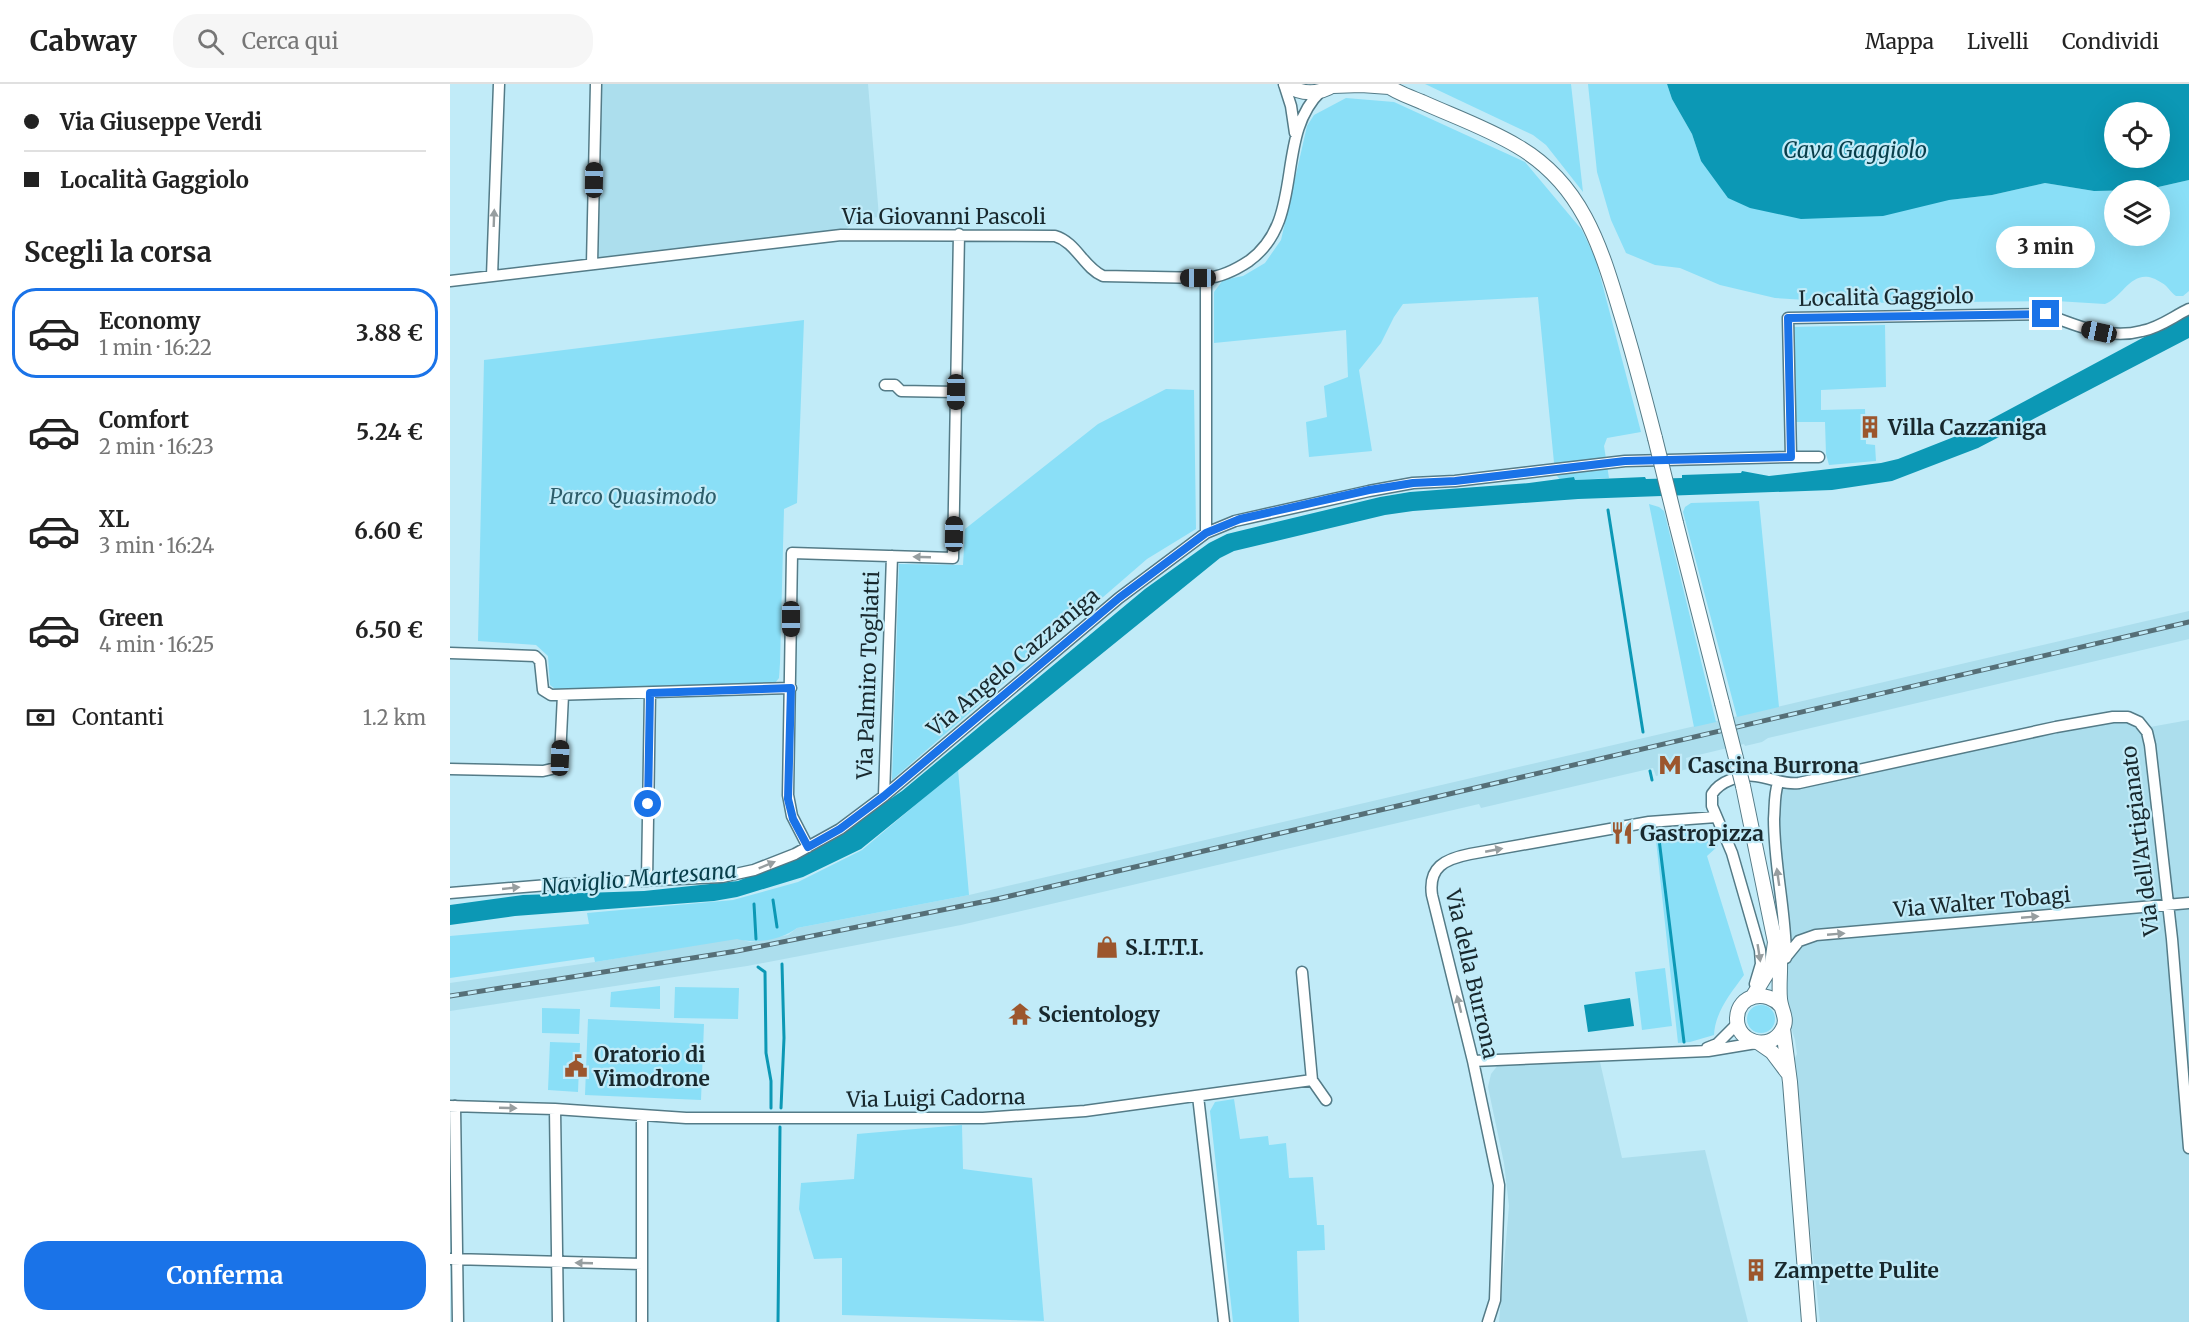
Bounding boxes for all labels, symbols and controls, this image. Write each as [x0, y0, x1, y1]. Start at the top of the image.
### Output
search box [173, 14, 593, 68]
text: Cabway [30, 23, 137, 59]
icon: search [194, 25, 227, 58]
text: Cerca qui [242, 27, 339, 55]
text: Mappa [1865, 28, 1934, 55]
text: Livelli [1967, 28, 2029, 55]
text: Condividi [2062, 28, 2159, 55]
map controls [2104, 102, 2170, 246]
button: locate [2104, 102, 2170, 168]
text: Via Giuseppe Verdi [60, 108, 262, 136]
water label: Cava Gaggiolo [1783, 136, 1927, 164]
car [585, 162, 603, 198]
text: Località Gaggiolo [60, 166, 249, 194]
button: layers [2104, 180, 2170, 246]
street label: Via Giovanni Pascoli [841, 203, 1046, 230]
one-way arrow [489, 208, 499, 227]
callout: 3 min [1996, 227, 2096, 269]
text: 3 min [2017, 234, 2074, 259]
text: Scegli la corsa [24, 235, 212, 269]
car [1180, 269, 1216, 287]
street label: Località Gaggiolo [1798, 282, 1974, 312]
route end [2032, 300, 2059, 327]
icon: car [27, 306, 81, 360]
text: Economy [99, 307, 200, 335]
text: 3.88 € [356, 319, 423, 347]
car [2080, 319, 2118, 345]
text: 1 min · 16:22 [99, 335, 212, 360]
car [947, 374, 965, 410]
icon: car [27, 405, 81, 459]
text: Comfort [99, 406, 189, 434]
building icon: Villa Cazzaniga [1857, 414, 1883, 440]
place label: Villa Cazzaniga [1887, 414, 2047, 441]
text: 5.24 € [356, 418, 423, 446]
text: 2 min · 16:23 [99, 434, 214, 459]
park label: Parco Quasimodo [549, 483, 717, 510]
icon: car [27, 504, 81, 558]
text: XL [99, 505, 129, 533]
car [945, 516, 963, 552]
text: 6.60 € [354, 517, 423, 545]
text: 3 min · 16:24 [99, 533, 214, 558]
one-way arrow [913, 552, 932, 561]
street label: Via Palmiro Togliatti [851, 570, 885, 781]
street label: Via Angelo Cazzaniga [921, 582, 1105, 743]
car [782, 601, 800, 637]
icon: car [27, 603, 81, 657]
text: Green [99, 604, 163, 632]
text: 6.50 € [355, 616, 423, 644]
text: 4 min · 16:25 [99, 632, 215, 657]
icon: cash [24, 701, 57, 734]
text: Contanti [72, 703, 164, 731]
text: 1.2 km [363, 705, 426, 730]
car [550, 740, 570, 776]
street label: Via dell'Artigianato [2115, 744, 2165, 939]
metro station icon: Cascina Burrona [1657, 752, 1683, 778]
place label: Cascina Burrona [1688, 752, 1859, 779]
route start [634, 790, 661, 817]
restaurant icon: Gastropizza [1609, 820, 1635, 846]
place label: Gastropizza [1640, 820, 1764, 847]
one-way arrow [1485, 845, 1504, 854]
water label: Naviglio Martesana [540, 856, 738, 900]
one-way arrow [758, 860, 776, 870]
one-way arrow [1773, 868, 1782, 887]
street label: Via Walter Tobagi [1891, 881, 2072, 923]
one-way arrow [502, 883, 521, 893]
street label: Via della Burrona [1439, 886, 1505, 1061]
one-way arrow [2020, 912, 2039, 922]
one-way arrow [1826, 929, 1845, 938]
shop icon: S.I.T.T.I. [1094, 934, 1120, 960]
place label: S.I.T.T.I. [1125, 934, 1204, 961]
one-way arrow [1755, 943, 1764, 962]
one-way arrow [1453, 995, 1463, 1014]
temple icon: Scientology [1007, 1001, 1033, 1027]
place label: Scientology [1038, 1001, 1160, 1028]
place label: Oratorio di Vimodrone [593, 1041, 710, 1092]
public building icon: Oratorio di Vimodrone [563, 1053, 589, 1079]
street label: Via Luigi Cadorna [845, 1083, 1026, 1113]
one-way arrow [499, 1103, 518, 1112]
button: Conferma [24, 1241, 426, 1310]
building icon: Zampette Pulite [1743, 1257, 1769, 1283]
place label: Zampette Pulite [1774, 1257, 1939, 1284]
one-way arrow [574, 1258, 593, 1267]

